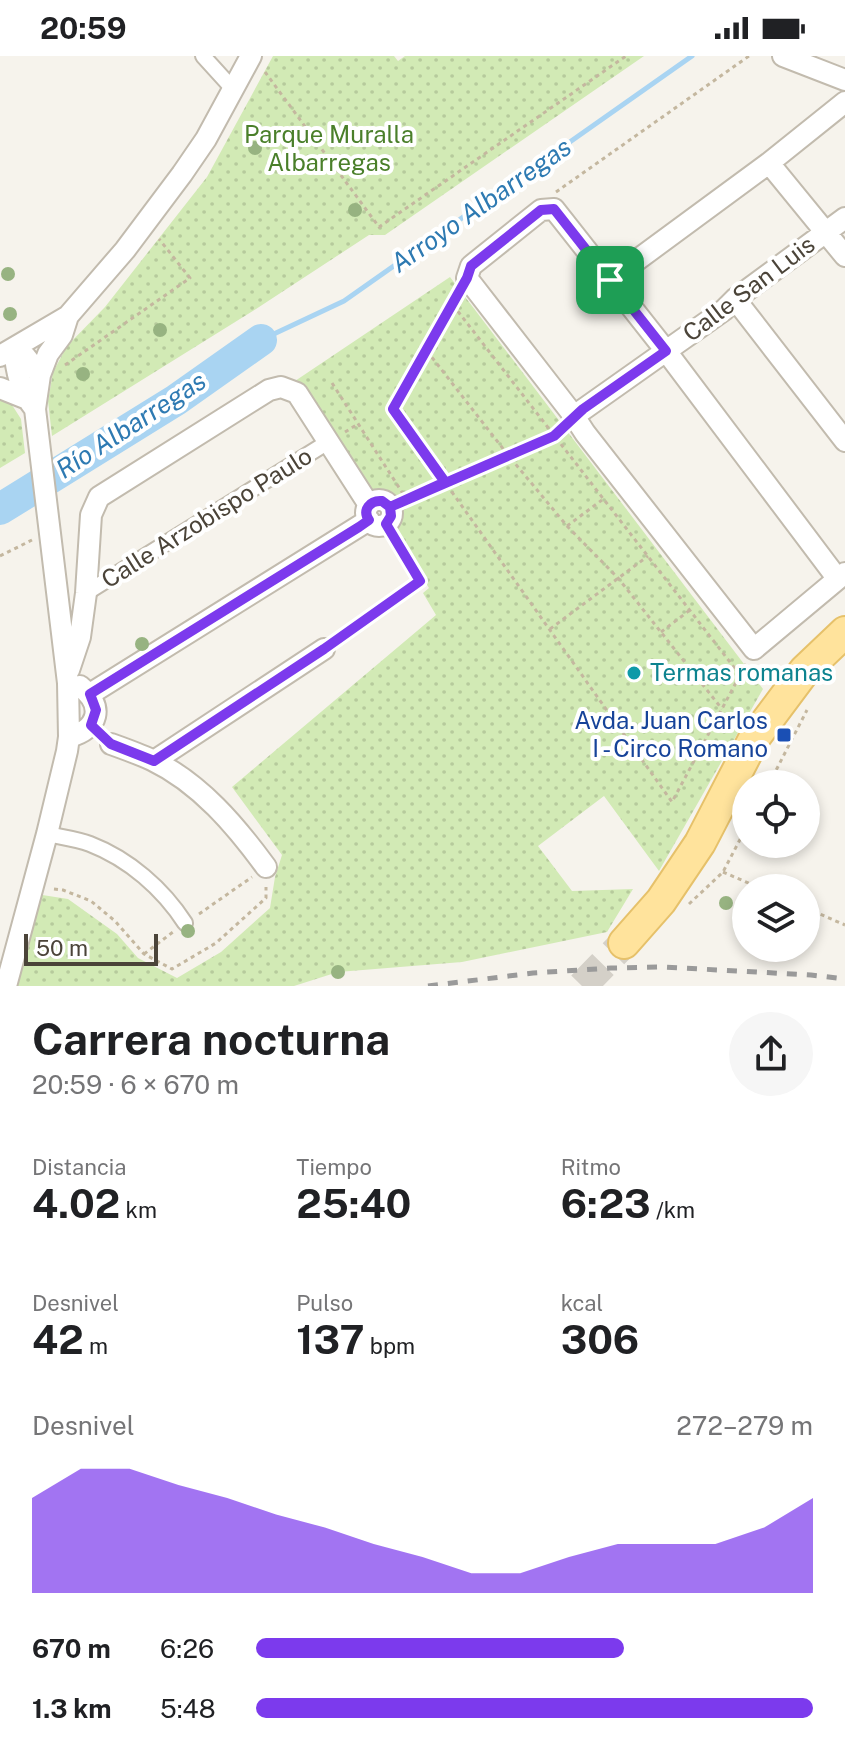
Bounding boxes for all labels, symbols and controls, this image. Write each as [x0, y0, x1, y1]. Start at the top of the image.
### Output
text: 20:59 [40, 10, 127, 46]
park label: Parque Muralla Albarregas [244, 120, 414, 176]
water label: Arroyo Albarregas [385, 131, 577, 278]
street label: Calle San Luis [677, 230, 820, 347]
pin [576, 246, 644, 314]
icon: arrive [588, 258, 632, 302]
water label: Río Albarregas [50, 365, 211, 484]
street label: Calle Arzobispo Paulo [96, 441, 317, 593]
place label: Termas romanas [650, 658, 833, 686]
marker: Termas romanas [625, 664, 643, 682]
place label: Avda. Juan Carlos I - Circo Romano [574, 706, 768, 762]
marker: Avda. Juan Carlos I - Circo Romano [775, 726, 793, 744]
map controls [732, 770, 820, 962]
button: locate [732, 770, 820, 858]
button: layers [732, 874, 820, 962]
scale bar [24, 930, 158, 966]
text: 50 m [36, 935, 88, 961]
button: share [729, 1012, 813, 1096]
text: Carrera nocturna [32, 1013, 390, 1065]
text: 20:59 · 6 × 670 m [32, 1069, 239, 1100]
text: Distancia [32, 1154, 126, 1180]
text: Tiempo [296, 1154, 372, 1180]
text: Ritmo [561, 1154, 621, 1180]
text: 4.02 [32, 1180, 120, 1227]
text: 25:40 [296, 1180, 411, 1227]
text: 6:23 [561, 1180, 651, 1227]
text: km [120, 1197, 157, 1223]
text: /km [651, 1197, 695, 1223]
text: Desnivel [32, 1290, 119, 1316]
text: Pulso [296, 1290, 353, 1316]
text: kcal [561, 1290, 603, 1316]
text: 42 [32, 1316, 84, 1363]
text: 137 [296, 1316, 364, 1363]
text: 306 [561, 1316, 639, 1363]
text: m [84, 1333, 108, 1359]
text: bpm [364, 1333, 415, 1359]
text: Desnivel [32, 1410, 135, 1441]
text: 272–279 m [676, 1410, 813, 1441]
text: 670 m [32, 1633, 111, 1664]
text: 6:26 [160, 1633, 214, 1664]
text: 1.3 km [32, 1693, 112, 1724]
text: 5:48 [160, 1693, 216, 1724]

